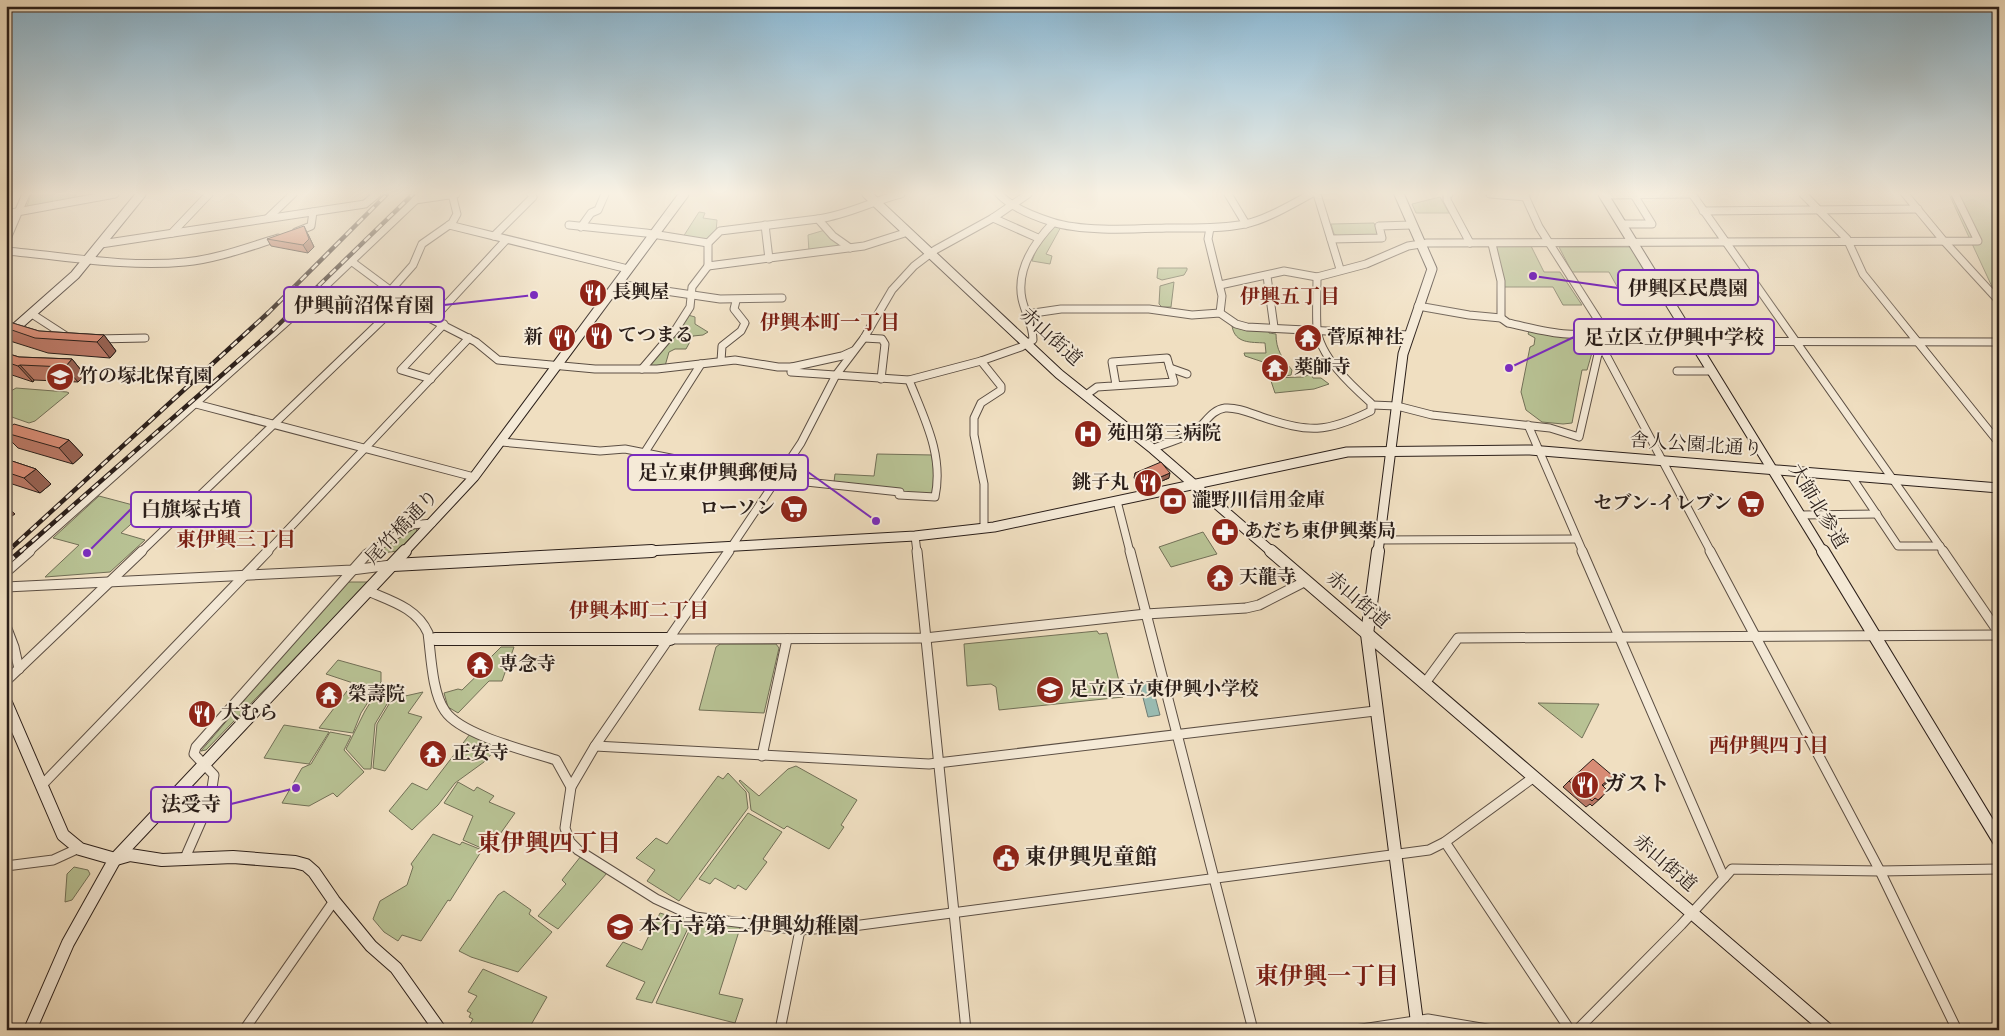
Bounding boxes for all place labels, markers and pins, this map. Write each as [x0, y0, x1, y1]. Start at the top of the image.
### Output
callout: 伊興区民農園 [1618, 270, 1758, 305]
restaurant icon: 長興屋 [578, 278, 608, 308]
place label: 長興屋 [612, 281, 669, 303]
callout: 伊興前沼保育園 [284, 287, 444, 322]
callout: 足立区立伊興中学校 [1574, 319, 1774, 354]
restaurant icon: てつまる [584, 321, 614, 351]
restaurant icon: 新 [547, 323, 577, 353]
temple icon: 菅原神社 [1293, 323, 1323, 353]
place label: てつまる [618, 325, 694, 346]
place label: 新 [524, 326, 543, 348]
place label: 菅原神社 [1327, 326, 1403, 348]
temple icon: 薬師寺 [1260, 353, 1290, 383]
place label: 薬師寺 [1294, 356, 1351, 378]
school or university icon: 竹の塚北保育園 [45, 362, 75, 392]
place label: 竹の塚北保育園 [79, 365, 212, 387]
hospital icon: 苑田第三病院 [1073, 419, 1103, 449]
place label: 苑田第三病院 [1107, 422, 1221, 444]
callout: 足立東伊興郵便局 [628, 455, 808, 490]
restaurant icon: 銚子丸 [1133, 468, 1163, 498]
place label: 銚子丸 [1072, 471, 1129, 493]
bank icon: 瀧野川信用金庫 [1158, 486, 1188, 516]
place label: 瀧野川信用金庫 [1192, 489, 1325, 511]
supermarket icon: セブン-イレブン [1736, 489, 1766, 519]
callout: 白旗塚古墳 [131, 492, 251, 527]
place label: セブン-イレブン [1593, 493, 1732, 514]
supermarket icon: ローソン [779, 494, 809, 524]
place label: ローソン [700, 499, 775, 519]
pharmacy icon: あだち東伊興薬局 [1210, 517, 1240, 547]
place label: あだち東伊興薬局 [1244, 520, 1396, 542]
temple icon: 天龍寺 [1205, 563, 1235, 593]
place label: 天龍寺 [1239, 566, 1296, 588]
temple icon: 専念寺 [465, 650, 495, 680]
place label: 専念寺 [499, 653, 556, 675]
school or university icon: 足立区立東伊興小学校 [1035, 675, 1065, 705]
place label: 足立区立東伊興小学校 [1069, 678, 1259, 700]
temple icon: 榮壽院 [314, 680, 344, 710]
place label: 榮壽院 [348, 683, 405, 705]
restaurant icon: 大むら [187, 699, 217, 729]
place label: 大むら [221, 702, 278, 724]
temple icon: 正安寺 [418, 739, 448, 769]
place label: 正安寺 [452, 742, 509, 764]
restaurant icon: ガスト [1570, 770, 1600, 800]
place label: ガスト [1604, 773, 1670, 796]
callout: 法受寺 [151, 787, 231, 822]
public building icon: 東伊興児童館 [991, 843, 1021, 873]
place label: 東伊興児童館 [1025, 845, 1157, 869]
school or university icon: 本行寺第二伊興幼稚園 [605, 912, 635, 942]
place label: 本行寺第二伊興幼稚園 [639, 914, 859, 938]

